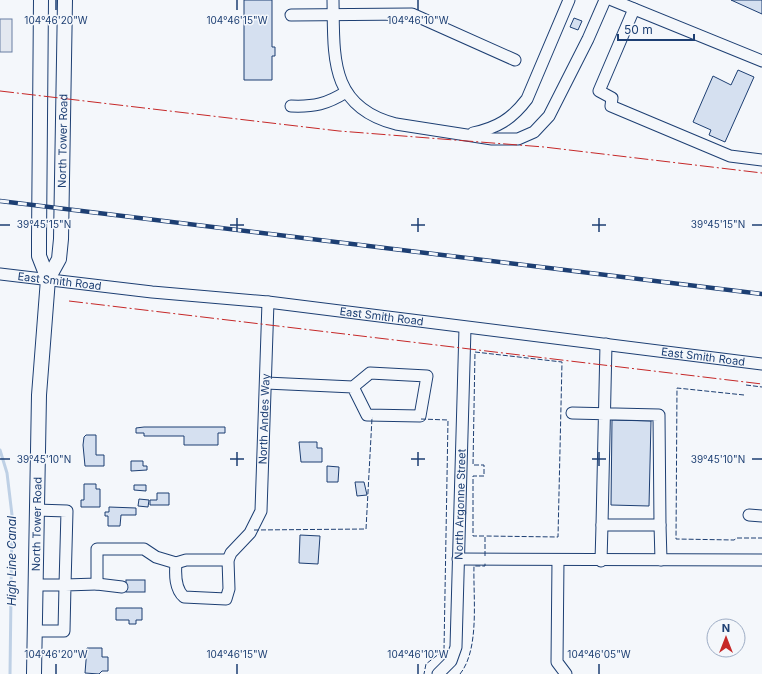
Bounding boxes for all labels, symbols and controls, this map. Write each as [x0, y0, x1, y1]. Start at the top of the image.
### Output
text: 104°46'20"W [24, 14, 88, 26]
text: 104°46'15"W [206, 14, 268, 26]
text: 104°46'10"W [387, 14, 449, 26]
scale bar [618, 16, 694, 42]
text: 50 m [624, 22, 653, 37]
street label: North Tower Road [55, 94, 70, 188]
text: 39°45'15"N [17, 218, 71, 230]
text: 39°45'15"N [691, 218, 745, 230]
street label: East Smith Road [17, 269, 102, 293]
street label: East Smith Road [339, 304, 424, 328]
street label: East Smith Road [660, 344, 746, 369]
street label: North Andes Way [256, 373, 273, 465]
street label: North Argonne Street [451, 448, 469, 560]
text: 39°45'10"N [17, 453, 71, 465]
text: 39°45'10"N [691, 453, 745, 465]
street label: North Tower Road [29, 477, 45, 571]
water label: High Line Canal [4, 516, 19, 606]
north arrow [706, 618, 746, 658]
text: N [722, 621, 730, 635]
text: 104°46'20"W [24, 648, 88, 660]
text: 104°46'15"W [206, 648, 268, 660]
text: 104°46'10"W [387, 648, 449, 660]
text: 104°46'05"W [567, 648, 631, 660]

